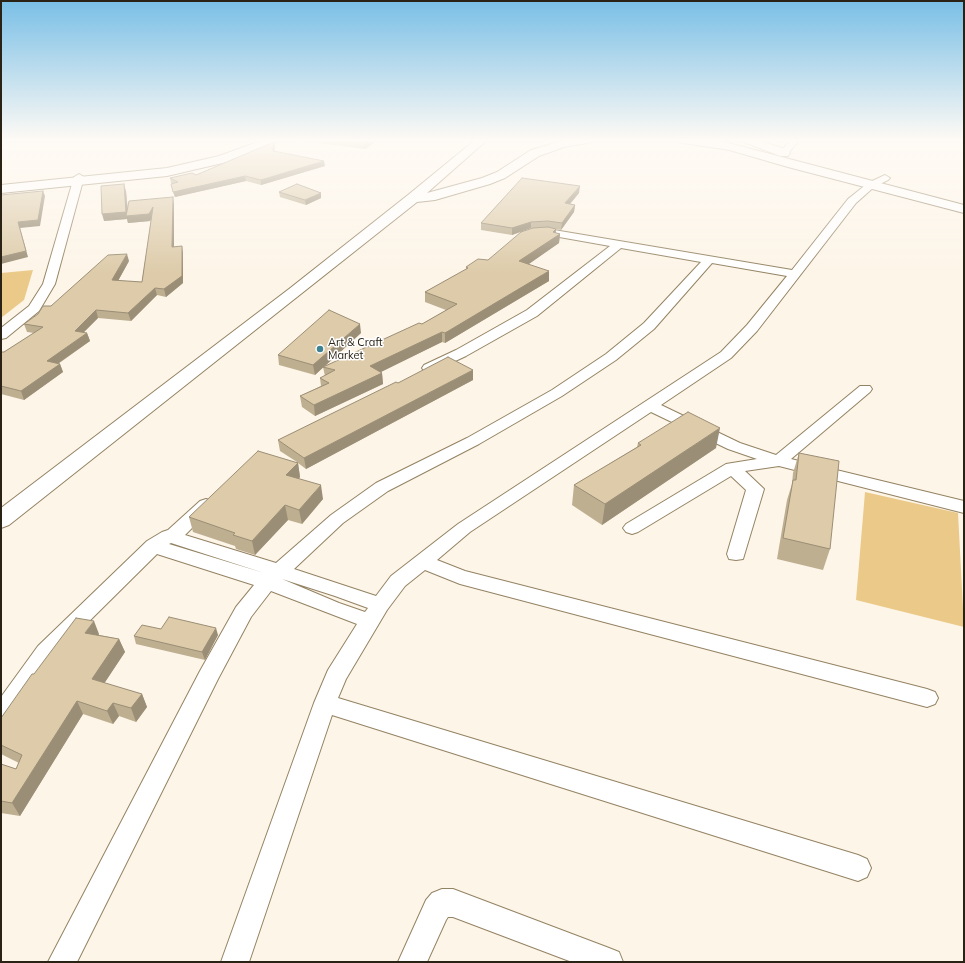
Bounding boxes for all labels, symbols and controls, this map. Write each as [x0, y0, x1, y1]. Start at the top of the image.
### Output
place label: Art & Craft Market [328, 336, 383, 362]
marker: Art & Craft Market [315, 344, 325, 354]

